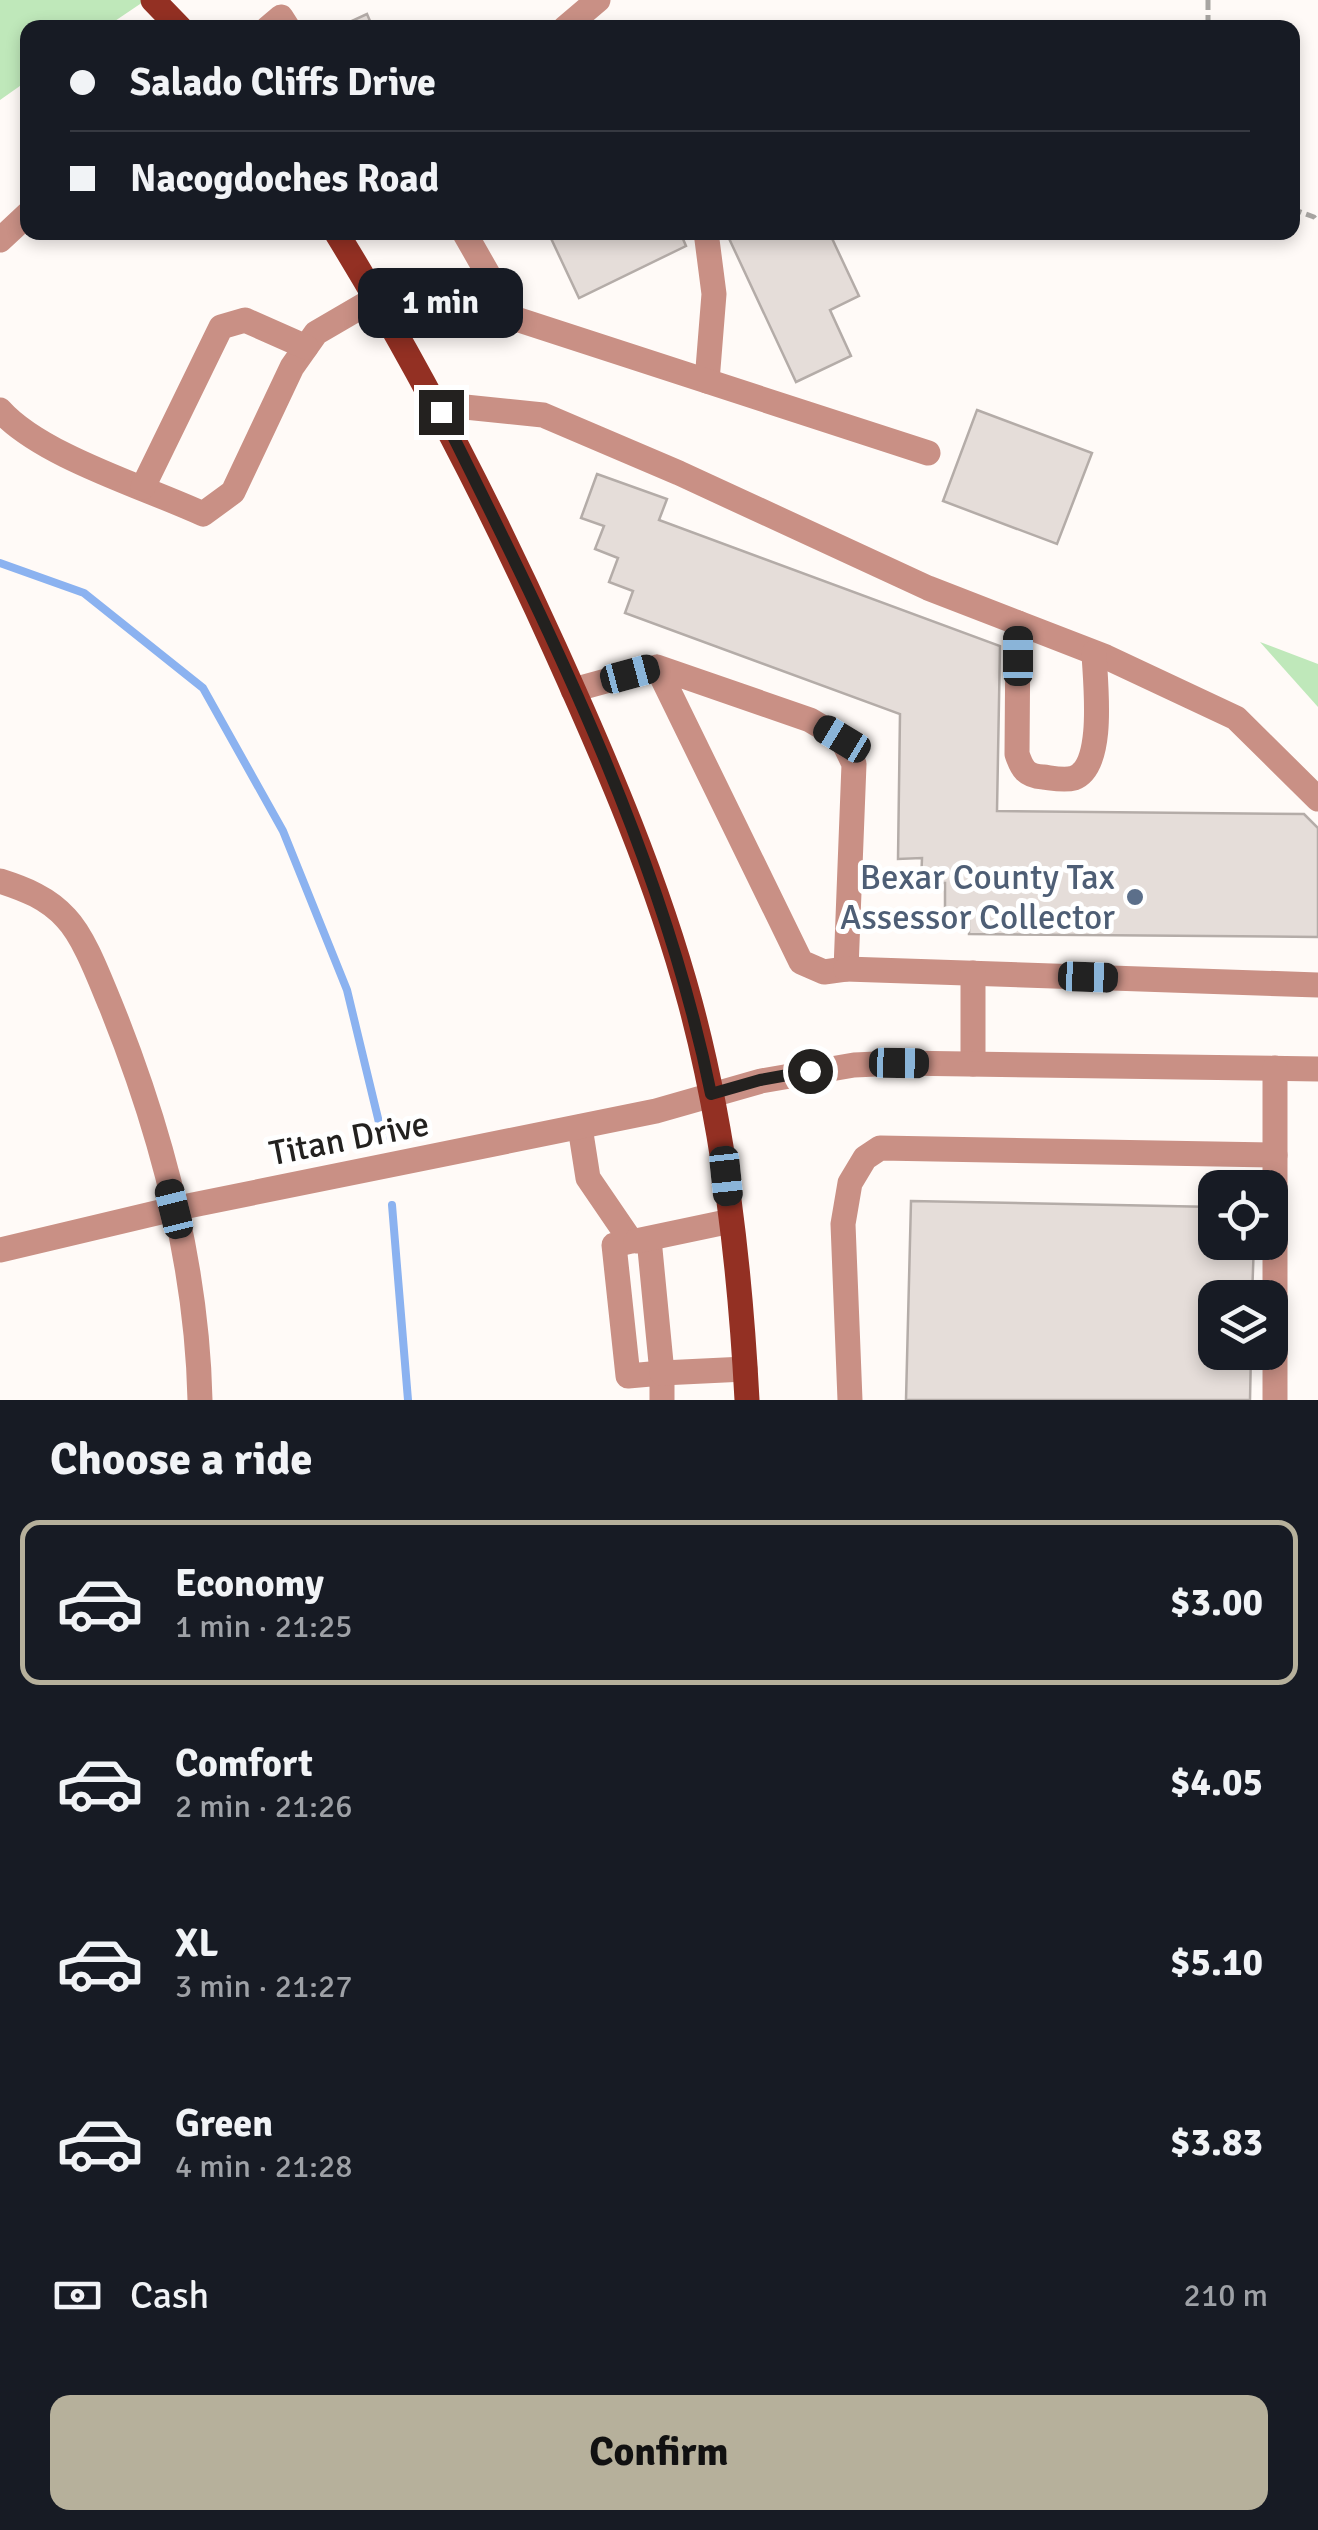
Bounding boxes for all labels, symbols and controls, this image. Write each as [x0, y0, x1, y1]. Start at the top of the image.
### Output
text: Salado Cliffs Drive [130, 59, 436, 106]
text: Nacogdoches Road [130, 155, 439, 202]
callout: 1 min [358, 267, 524, 337]
text: 1 min [402, 283, 479, 322]
route end [419, 390, 464, 435]
car [1003, 626, 1033, 686]
car [597, 652, 663, 696]
car [809, 711, 875, 767]
place label: Bexar County Tax Assessor Collector [840, 856, 1115, 939]
marker: Bexar County Tax Assessor Collector [1124, 886, 1146, 908]
car [1057, 961, 1119, 993]
car [869, 1047, 929, 1079]
route start [788, 1049, 833, 1094]
street label: Titan Drive [266, 1102, 433, 1175]
car [708, 1145, 744, 1207]
map controls [1198, 1170, 1288, 1370]
button: locate [1198, 1170, 1288, 1260]
car [152, 1176, 196, 1242]
button: layers [1198, 1280, 1288, 1370]
text: Choose a ride [50, 1432, 313, 1487]
icon: car [55, 1558, 145, 1648]
text: Economy [175, 1560, 324, 1607]
text: $3.00 [1170, 1579, 1263, 1626]
text: 1 min · 21:25 [175, 1607, 353, 1646]
icon: car [55, 1738, 145, 1828]
text: Comfort [175, 1740, 313, 1787]
text: $4.05 [1170, 1759, 1263, 1806]
text: 2 min · 21:26 [175, 1787, 353, 1826]
icon: car [55, 1918, 145, 2008]
text: XL [175, 1920, 218, 1967]
text: $5.10 [1170, 1939, 1263, 1986]
text: 3 min · 21:27 [175, 1967, 353, 2006]
icon: car [55, 2098, 145, 2188]
text: Green [175, 2100, 273, 2147]
text: $3.83 [1170, 2119, 1263, 2166]
text: 4 min · 21:28 [175, 2147, 353, 2186]
icon: cash [50, 2268, 105, 2323]
text: Cash [130, 2272, 209, 2319]
text: 210 m [1184, 2276, 1268, 2315]
button: Confirm [50, 2395, 1268, 2510]

